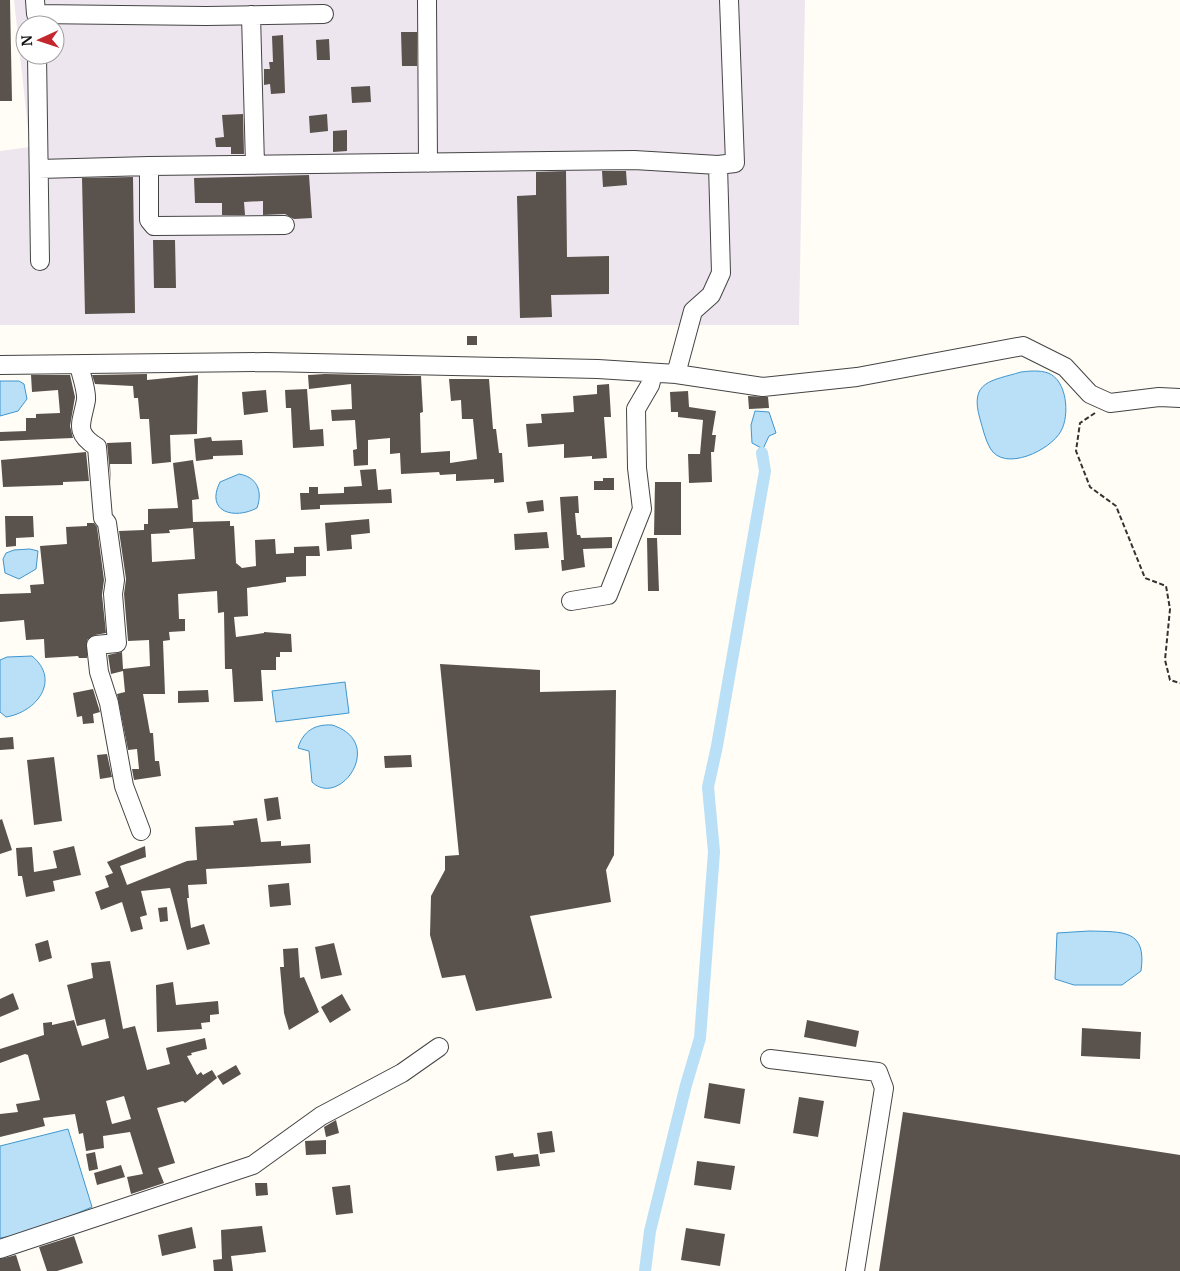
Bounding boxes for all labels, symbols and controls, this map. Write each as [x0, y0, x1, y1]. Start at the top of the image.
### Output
north arrow [15, 15, 65, 65]
text: N [18, 35, 36, 47]

